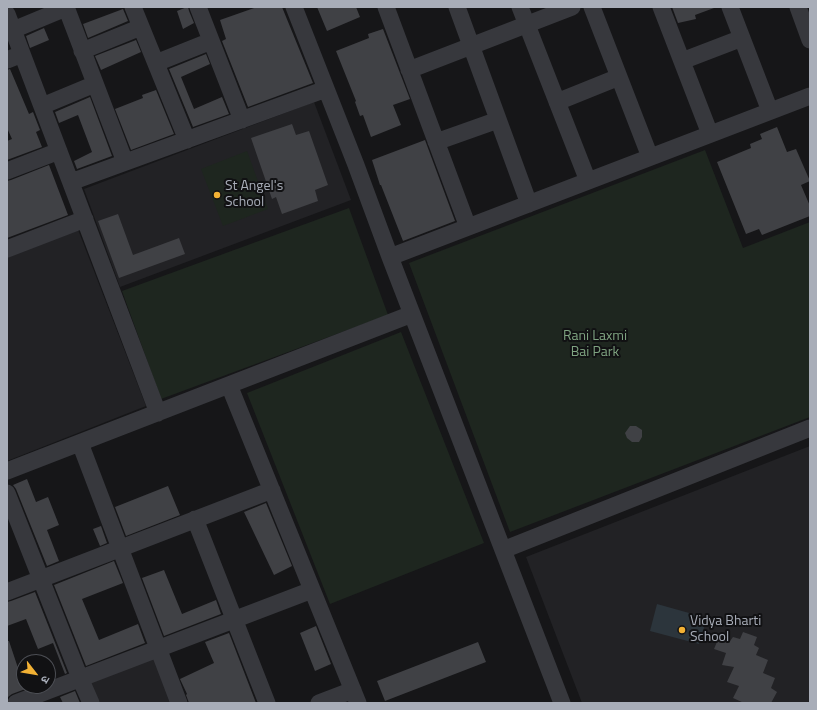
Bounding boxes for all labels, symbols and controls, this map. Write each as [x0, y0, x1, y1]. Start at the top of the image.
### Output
place label: St Angel's School [225, 179, 283, 212]
marker: St Angel's School [212, 190, 222, 200]
park label: Rani Laxmi Bai Park [563, 329, 627, 362]
place label: Vidya Bharti School [690, 614, 761, 646]
marker: Vidya Bharti School [677, 625, 687, 635]
north arrow [16, 654, 56, 694]
text: उ [37, 673, 54, 687]

